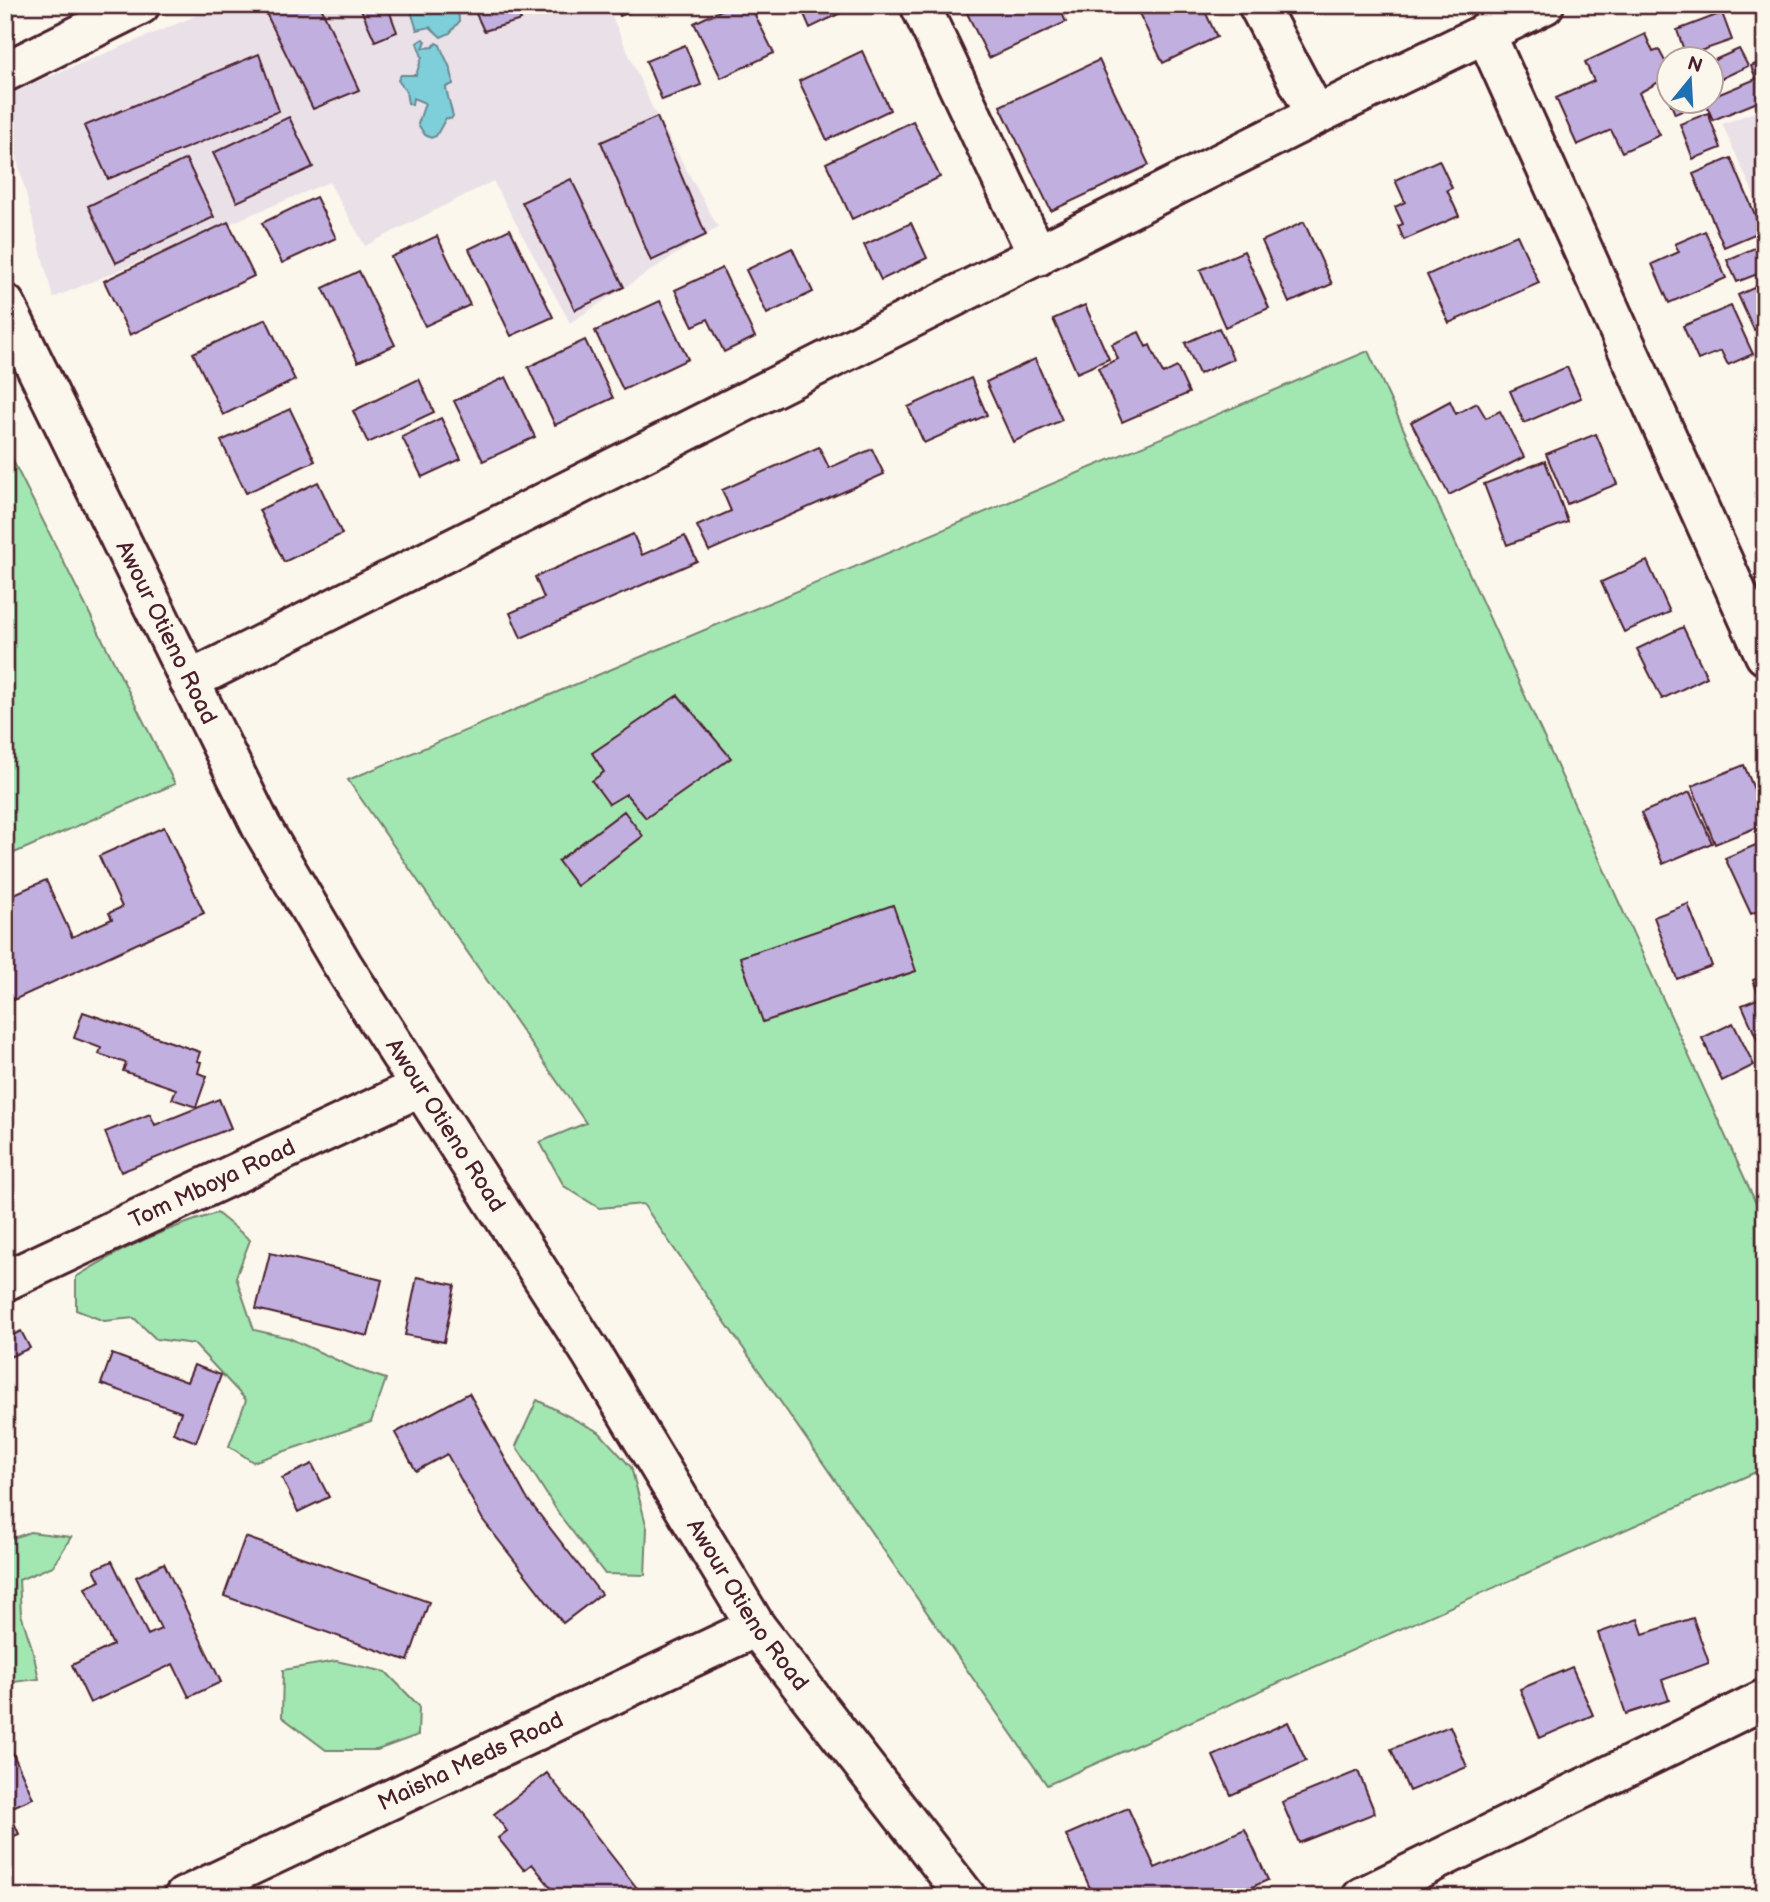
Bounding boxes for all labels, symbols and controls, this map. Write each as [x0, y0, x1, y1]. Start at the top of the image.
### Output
north arrow [1654, 46, 1724, 116]
text: N [1684, 52, 1705, 78]
street label: Awour Otieno Road [109, 536, 223, 729]
street label: Awour Otieno Road [379, 1033, 511, 1217]
street label: Tom Mboya Road [125, 1133, 300, 1235]
street label: Awour Otieno Road [680, 1514, 814, 1697]
street label: Maisha Meds Road [374, 1706, 568, 1817]

